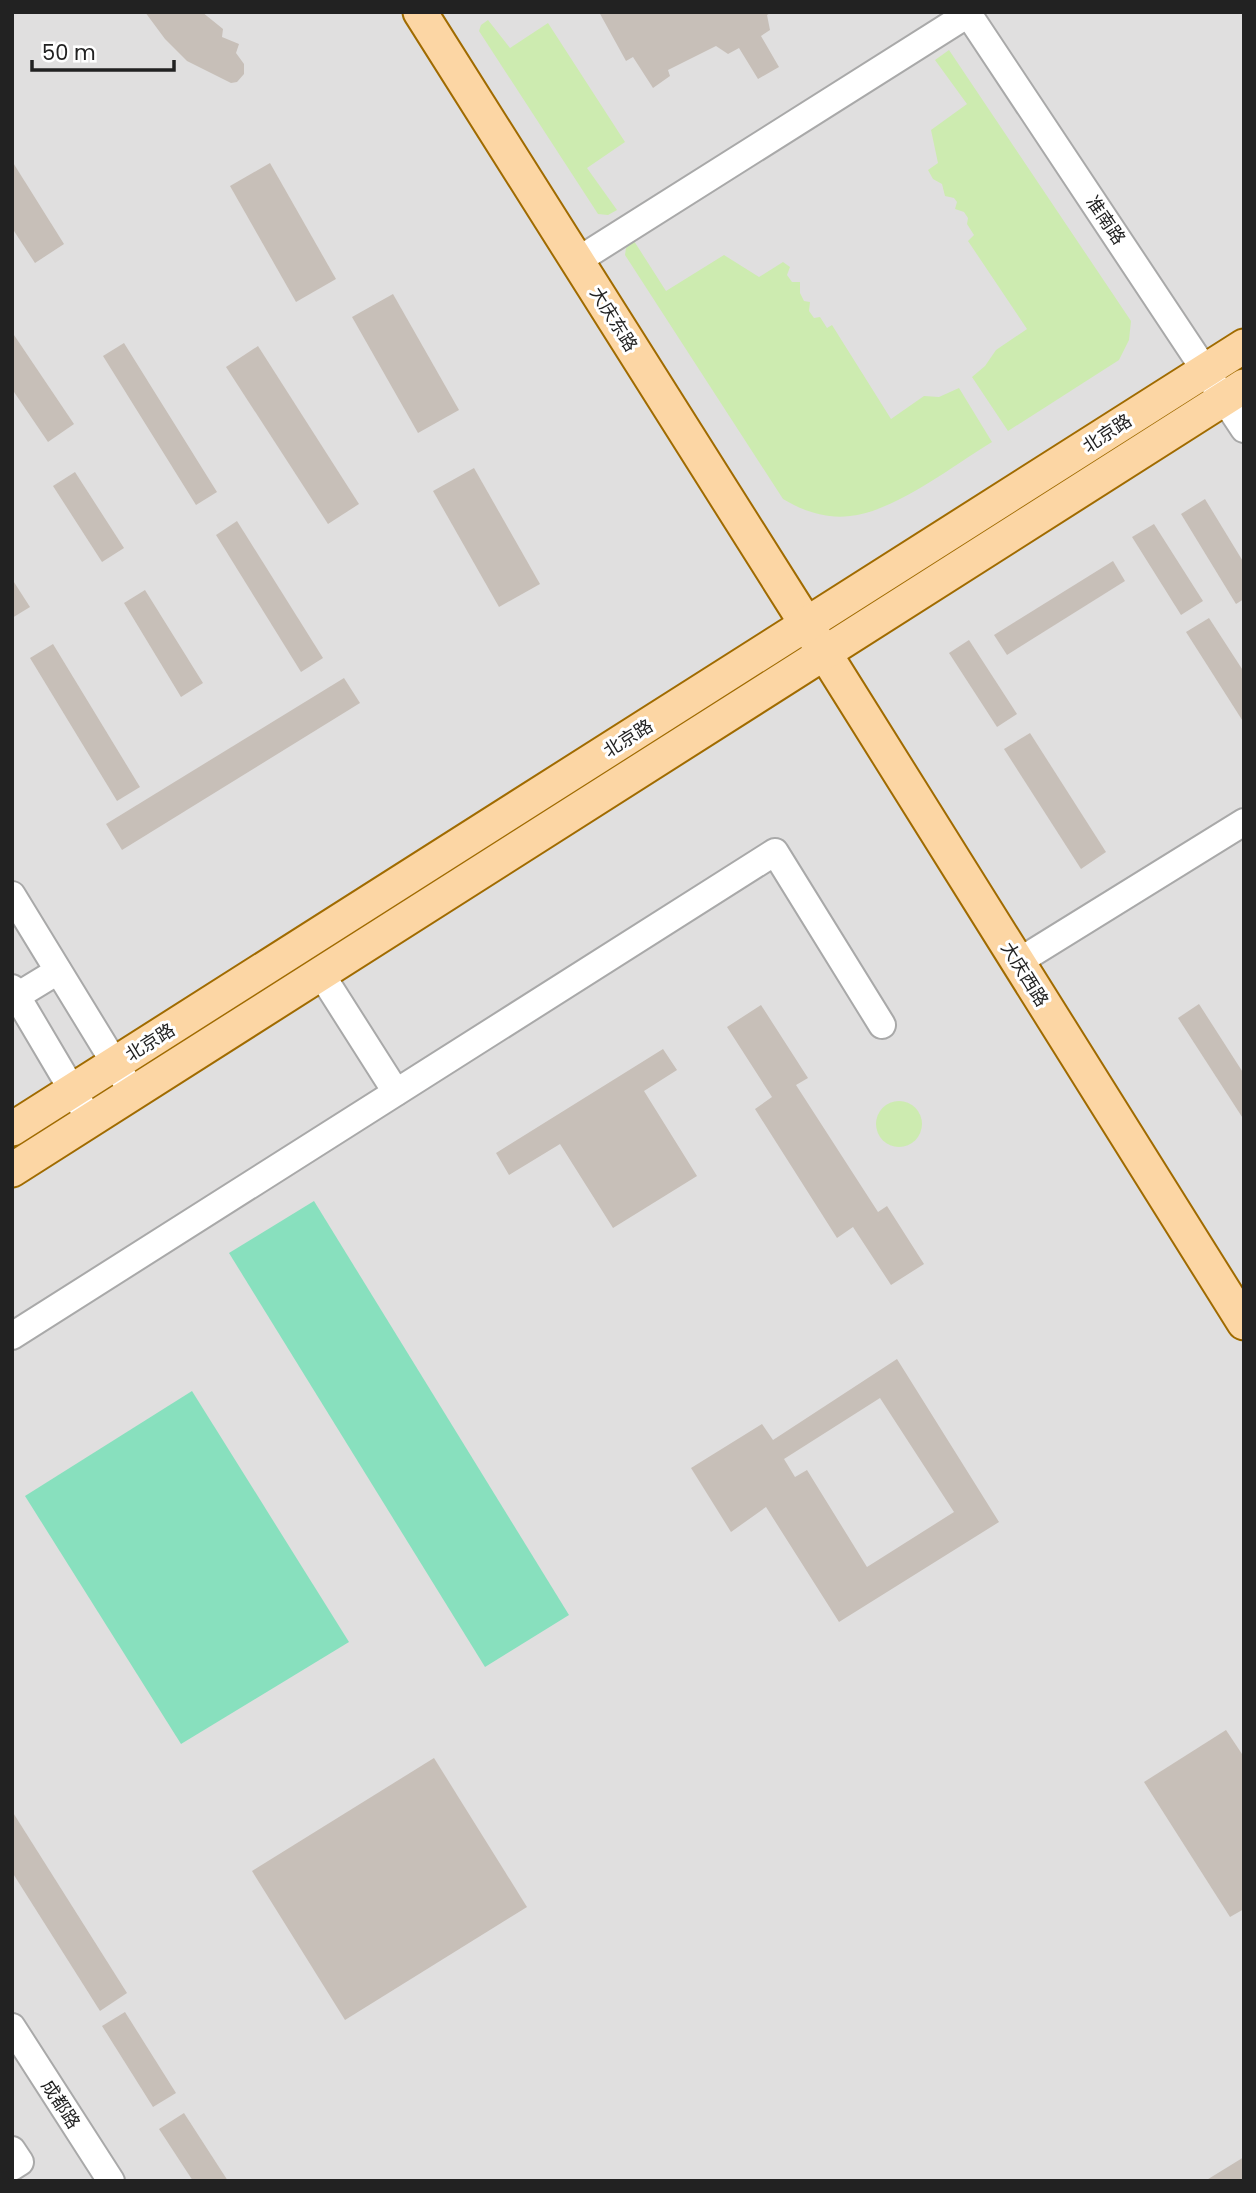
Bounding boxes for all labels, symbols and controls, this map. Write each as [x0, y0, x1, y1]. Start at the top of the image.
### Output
scale bar [32, 28, 173, 72]
text: 50 m [42, 38, 96, 67]
street label: 准南路 [1081, 191, 1131, 249]
street label: 大庆东路 [584, 282, 644, 356]
street label: 北京路 [1078, 408, 1136, 458]
street label: 北京路 [598, 713, 658, 763]
street label: 大庆西路 [995, 937, 1055, 1011]
street label: 北京路 [120, 1017, 180, 1067]
street label: 成都路 [36, 2075, 86, 2133]

